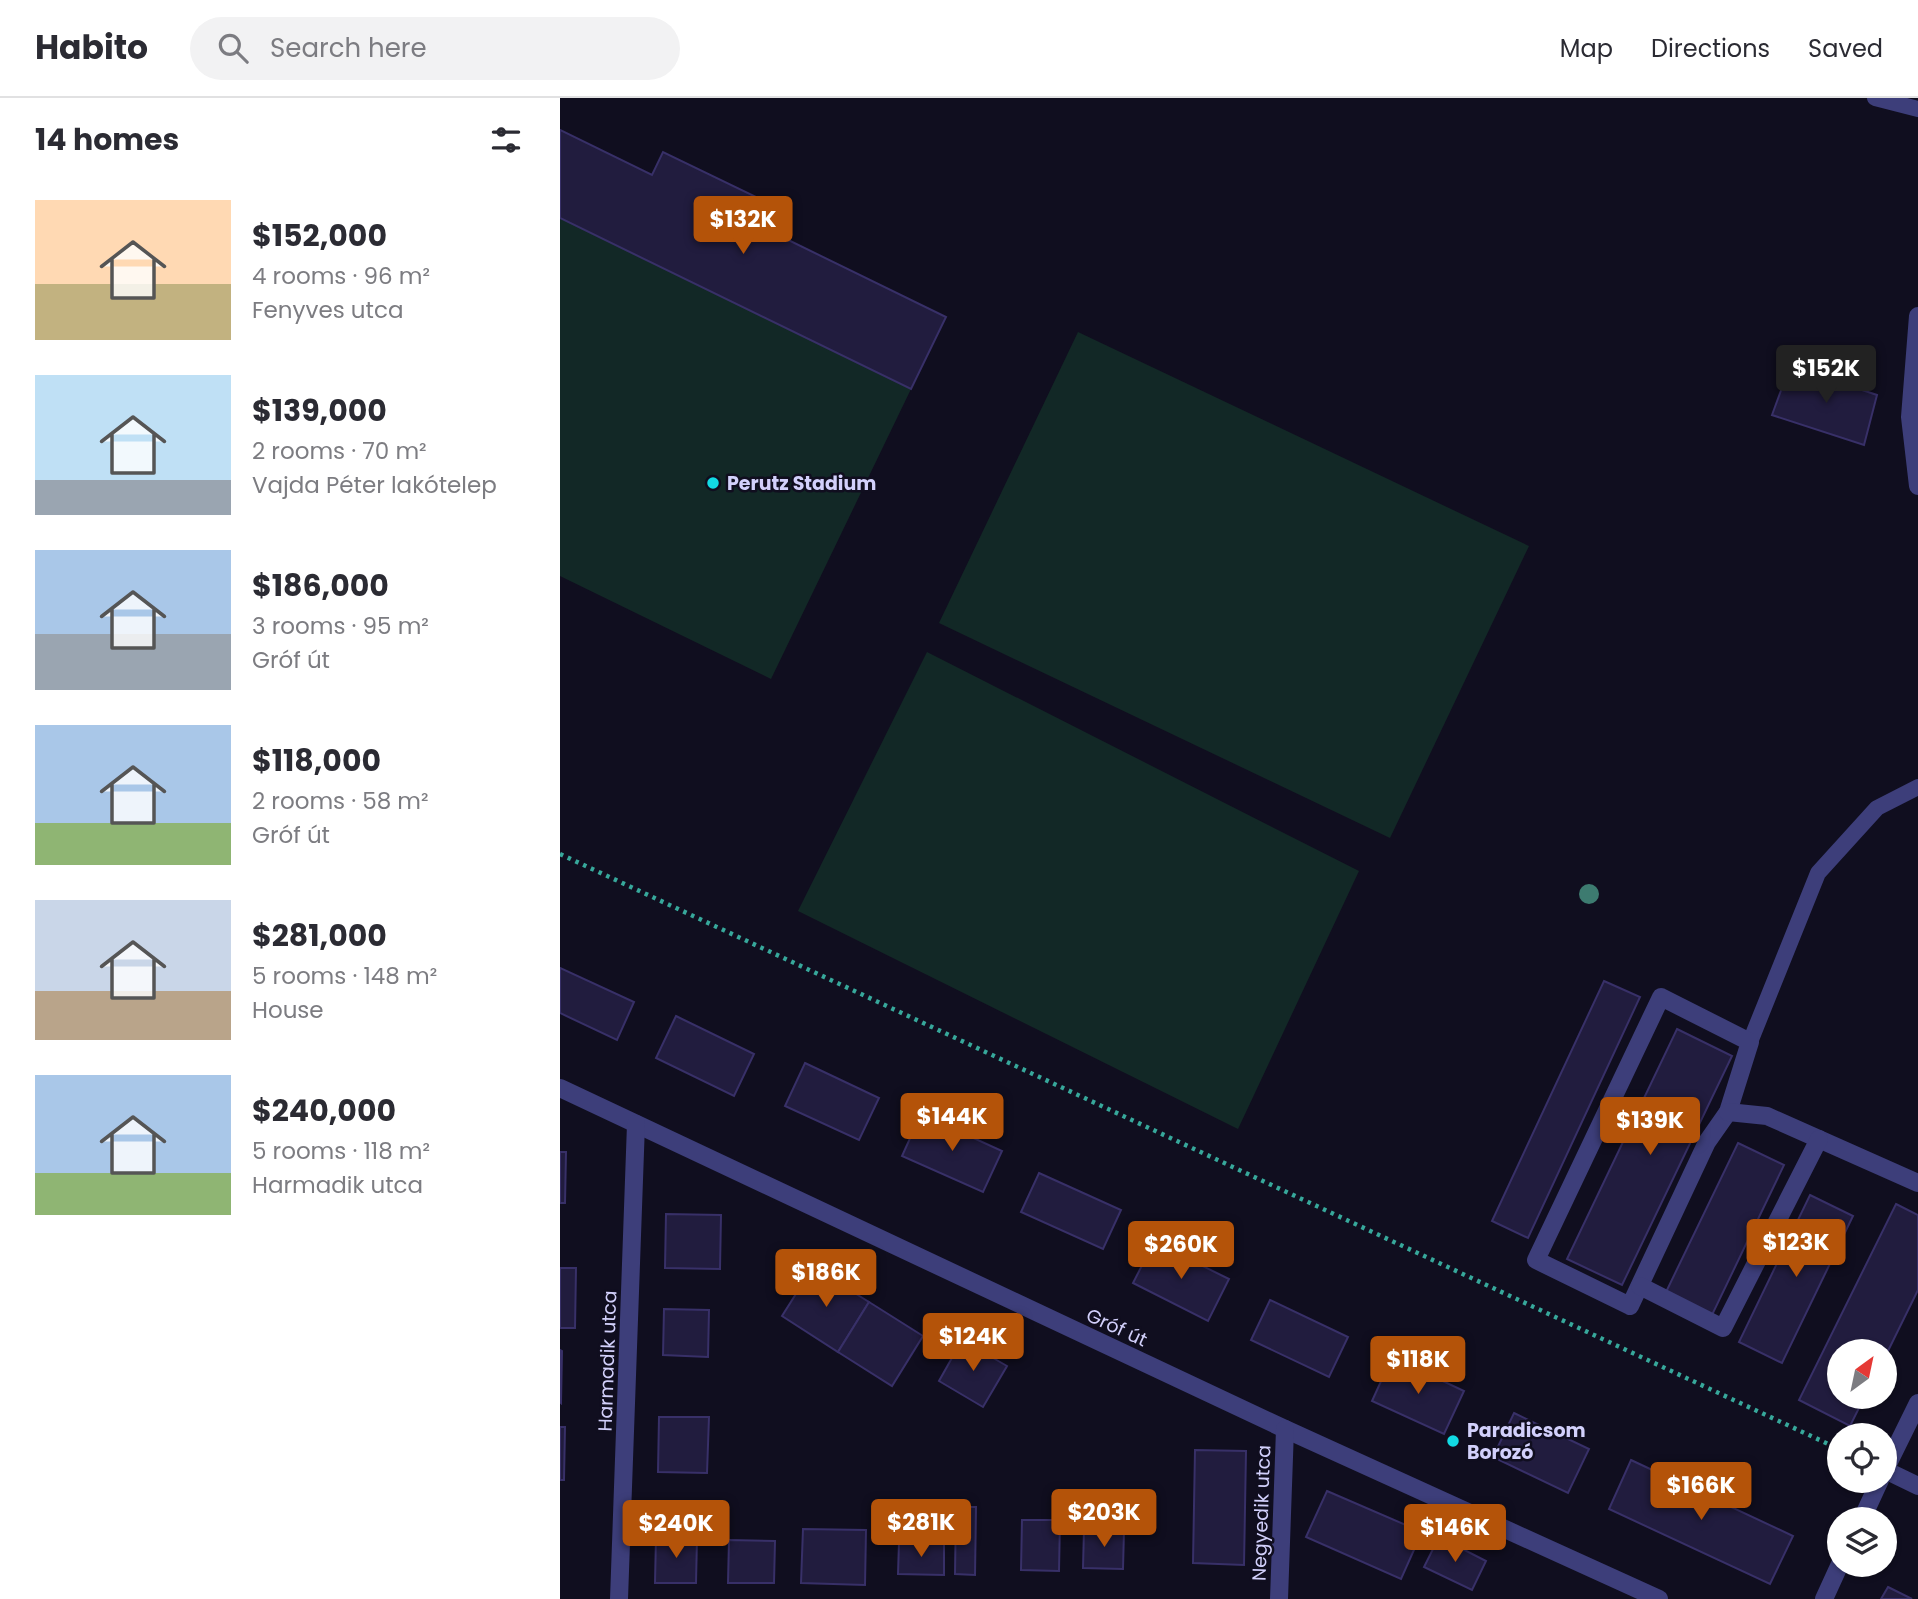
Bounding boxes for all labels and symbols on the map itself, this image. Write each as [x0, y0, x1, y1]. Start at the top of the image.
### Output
pin: $132K [694, 197, 792, 256]
pin: $152K [1777, 345, 1875, 405]
place label: Perutz Stadium [727, 470, 876, 497]
marker: Perutz Stadium [705, 475, 721, 491]
pin: $144K [903, 1094, 1001, 1153]
pin: $139K [1601, 1098, 1699, 1157]
pin: $123K [1747, 1220, 1845, 1279]
pin: $260K [1132, 1222, 1230, 1281]
pin: $186K [777, 1250, 875, 1309]
street label: Harmadik utca [592, 1290, 623, 1432]
street label: Gróf út [1082, 1302, 1152, 1353]
pin: $124K [924, 1314, 1022, 1373]
pin: $118K [1369, 1336, 1467, 1396]
north arrow [1827, 1339, 1897, 1409]
place label: Paradicsom Borozó [1467, 1417, 1586, 1466]
marker: Paradicsom Borozó [1445, 1433, 1461, 1449]
street label: Negyedik utca [1246, 1444, 1277, 1582]
pin: $166K [1652, 1462, 1750, 1522]
pin: $203K [1055, 1490, 1153, 1549]
pin: $240K [627, 1500, 725, 1560]
pin: $281K [872, 1500, 970, 1559]
pin: $146K [1406, 1504, 1504, 1564]

